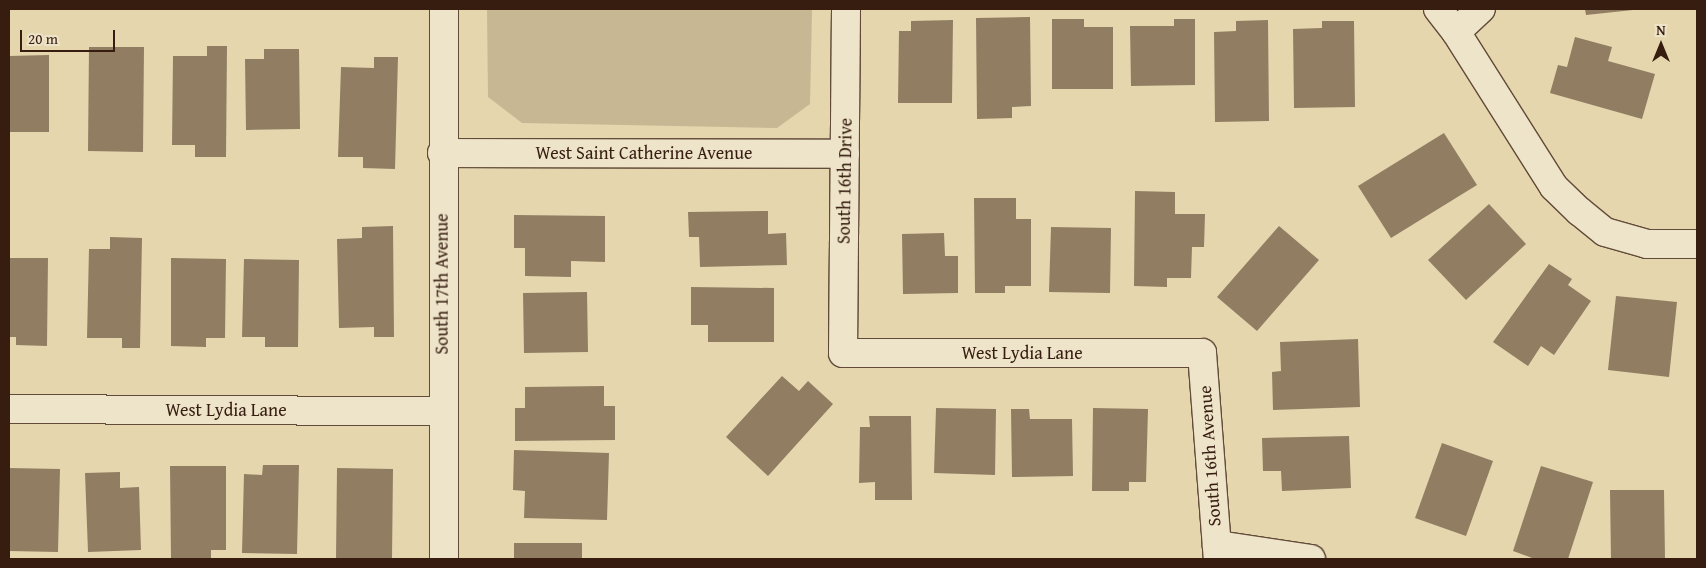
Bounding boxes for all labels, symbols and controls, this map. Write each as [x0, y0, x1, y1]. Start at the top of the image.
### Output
scale bar [22, 20, 118, 52]
north arrow [1636, 20, 1686, 70]
text: N [1656, 20, 1666, 40]
text: 20 m [28, 28, 58, 49]
street label: South 16th Drive [833, 118, 857, 244]
street label: West Saint Catherine Avenue [536, 142, 752, 164]
street label: South 17th Avenue [431, 213, 453, 355]
street label: West Lydia Lane [961, 342, 1083, 364]
street label: South 16th Avenue [1194, 385, 1226, 527]
street label: West Lydia Lane [165, 399, 287, 421]

